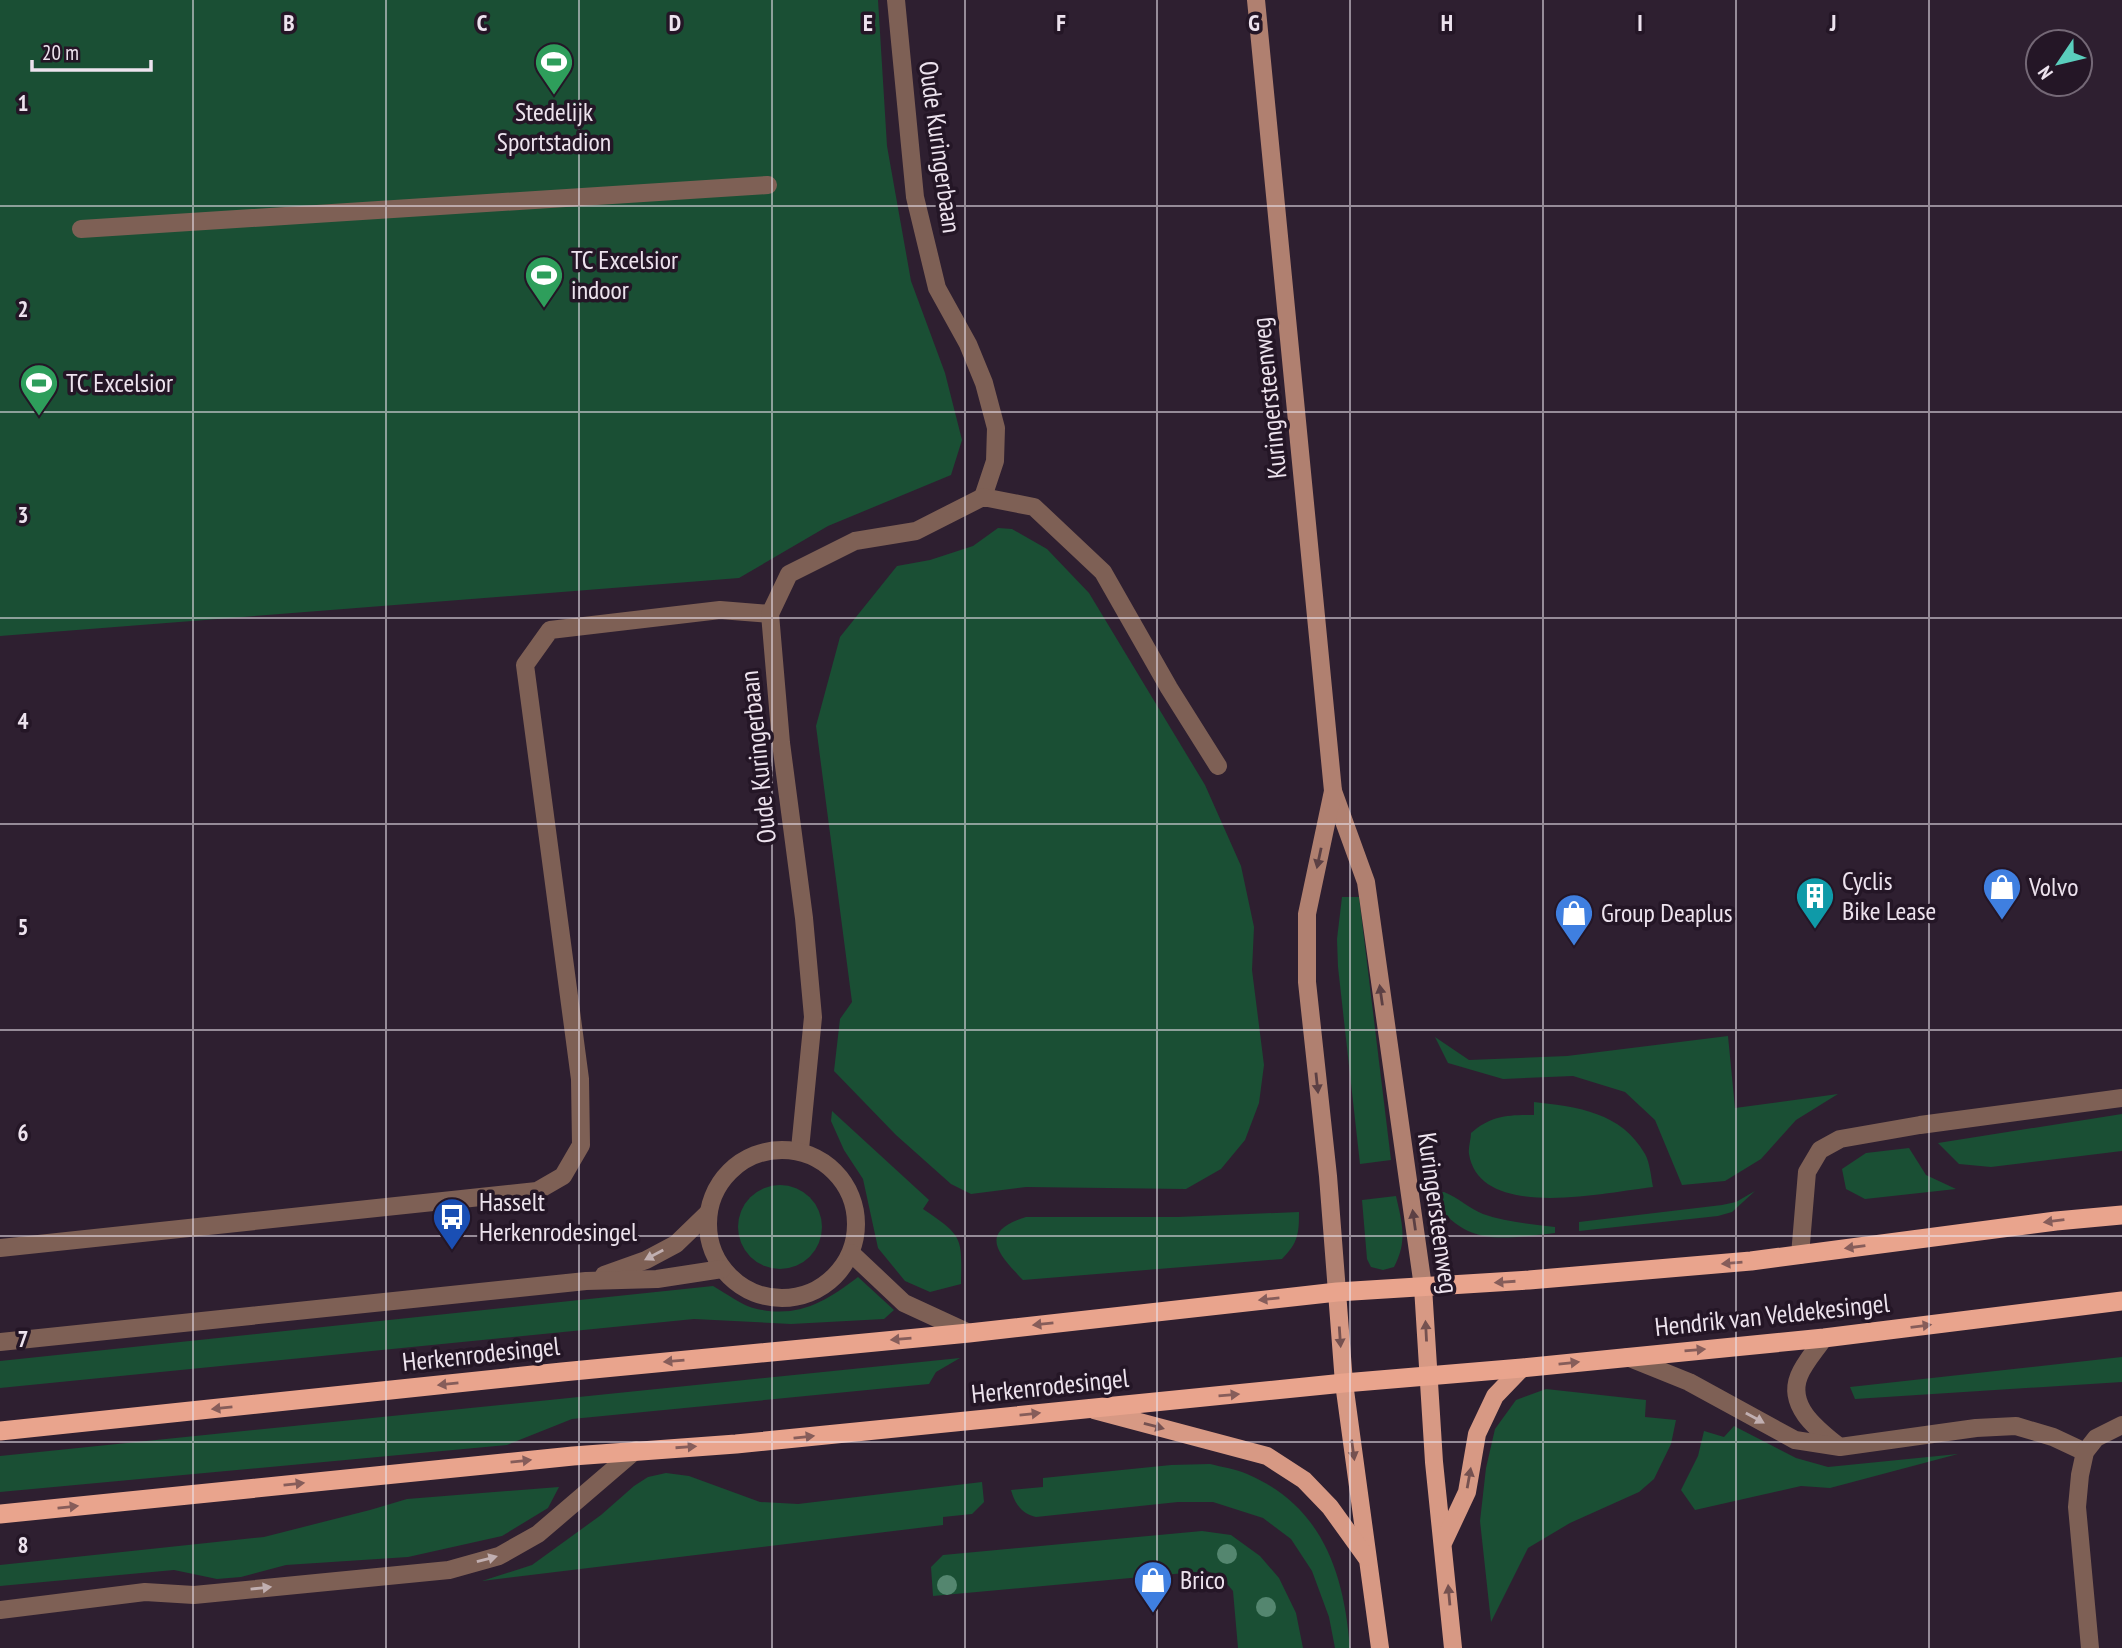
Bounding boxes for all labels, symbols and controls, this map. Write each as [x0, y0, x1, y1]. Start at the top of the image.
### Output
text: B [283, 8, 295, 37]
text: C [477, 8, 488, 37]
text: D [669, 8, 681, 37]
text: E [863, 8, 873, 37]
text: F [1056, 8, 1066, 37]
text: G [1248, 8, 1260, 37]
text: H [1441, 8, 1453, 37]
text: I [1637, 8, 1643, 37]
text: J [1829, 8, 1836, 37]
scale bar [32, 28, 150, 72]
north arrow [2024, 28, 2094, 98]
text: 20 m [42, 39, 79, 66]
sports icon: Stedelijk Sportstadion [533, 41, 575, 96]
street label: Oude Kuringerbaan [912, 59, 969, 235]
text: N [2032, 62, 2058, 84]
text: 1 [18, 88, 29, 117]
place label: Stedelijk Sportstadion [497, 95, 611, 158]
place label: TC Excelsior indoor [571, 243, 678, 306]
sports icon: TC Excelsior indoor [523, 254, 565, 309]
text: 2 [18, 294, 29, 323]
street label: Kuringersteenweg [1244, 316, 1293, 480]
sports icon: TC Excelsior [18, 362, 60, 417]
place label: TC Excelsior [66, 366, 173, 399]
text: 3 [18, 500, 29, 529]
street label: Oude Kuringerbaan [732, 669, 783, 845]
text: 4 [18, 706, 29, 735]
one-way arrow [1313, 847, 1324, 869]
place label: Cyclis Bike Lease [1842, 864, 1936, 927]
shop icon: Volvo [1981, 866, 2023, 921]
place label: Volvo [2028, 870, 2078, 903]
building icon: Cyclis Bike Lease [1794, 875, 1836, 930]
shop icon: Group Deaplus [1553, 892, 1595, 947]
place label: Group Deaplus [1601, 896, 1732, 929]
text: 5 [18, 912, 29, 941]
one-way arrow [1375, 983, 1386, 1005]
one-way arrow [1312, 1073, 1323, 1095]
text: 6 [18, 1118, 29, 1147]
street label: Kuringersteenweg [1411, 1130, 1466, 1296]
place label: Hasselt Herkenrodesingel [479, 1185, 637, 1248]
bus stop icon: Hasselt Herkenrodesingel [431, 1196, 473, 1251]
one-way arrow [1408, 1208, 1419, 1230]
one-way arrow [2043, 1216, 2065, 1227]
one-way arrow [1844, 1242, 1866, 1253]
one-way arrow [644, 1250, 664, 1261]
one-way arrow [1721, 1258, 1743, 1269]
one-way arrow [1494, 1276, 1516, 1287]
street label: Hendrik van Veldekesingel [1653, 1286, 1891, 1343]
one-way arrow [1258, 1294, 1280, 1305]
one-way arrow [1032, 1319, 1054, 1330]
one-way arrow [1420, 1320, 1431, 1342]
one-way arrow [1911, 1320, 1933, 1331]
text: 7 [18, 1324, 29, 1353]
one-way arrow [1335, 1326, 1346, 1348]
street label: Herkenrodesingel [401, 1329, 561, 1378]
one-way arrow [889, 1334, 911, 1345]
one-way arrow [1684, 1344, 1706, 1355]
one-way arrow [663, 1356, 685, 1367]
one-way arrow [1558, 1357, 1580, 1368]
street label: Herkenrodesingel [970, 1361, 1130, 1410]
one-way arrow [437, 1379, 459, 1390]
one-way arrow [1218, 1389, 1240, 1400]
one-way arrow [210, 1402, 232, 1413]
one-way arrow [1019, 1408, 1041, 1419]
one-way arrow [1745, 1412, 1764, 1424]
one-way arrow [1143, 1421, 1165, 1432]
one-way arrow [793, 1431, 815, 1442]
one-way arrow [1348, 1439, 1359, 1461]
one-way arrow [675, 1441, 697, 1452]
one-way arrow [510, 1455, 532, 1466]
one-way arrow [1464, 1467, 1475, 1489]
one-way arrow [283, 1478, 305, 1489]
one-way arrow [57, 1501, 79, 1512]
text: 8 [18, 1530, 29, 1559]
one-way arrow [476, 1554, 497, 1564]
shop icon: Brico [1132, 1559, 1174, 1614]
place label: Brico [1180, 1563, 1225, 1596]
one-way arrow [251, 1582, 273, 1593]
one-way arrow [1443, 1583, 1454, 1605]

